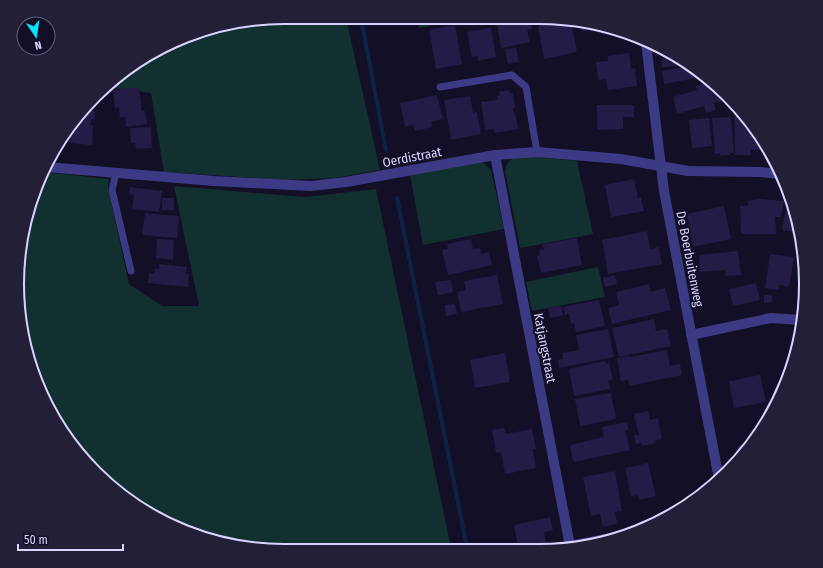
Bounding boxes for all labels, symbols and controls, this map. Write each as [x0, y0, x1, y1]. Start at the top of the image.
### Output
north arrow [16, 16, 56, 56]
text: N [33, 38, 43, 52]
street label: Oerdistraat [381, 144, 444, 170]
street label: De Boerbuitenweg [673, 210, 707, 309]
street label: Katjangstraat [531, 312, 559, 385]
scale bar [18, 526, 123, 552]
text: 50 m [24, 533, 48, 547]

